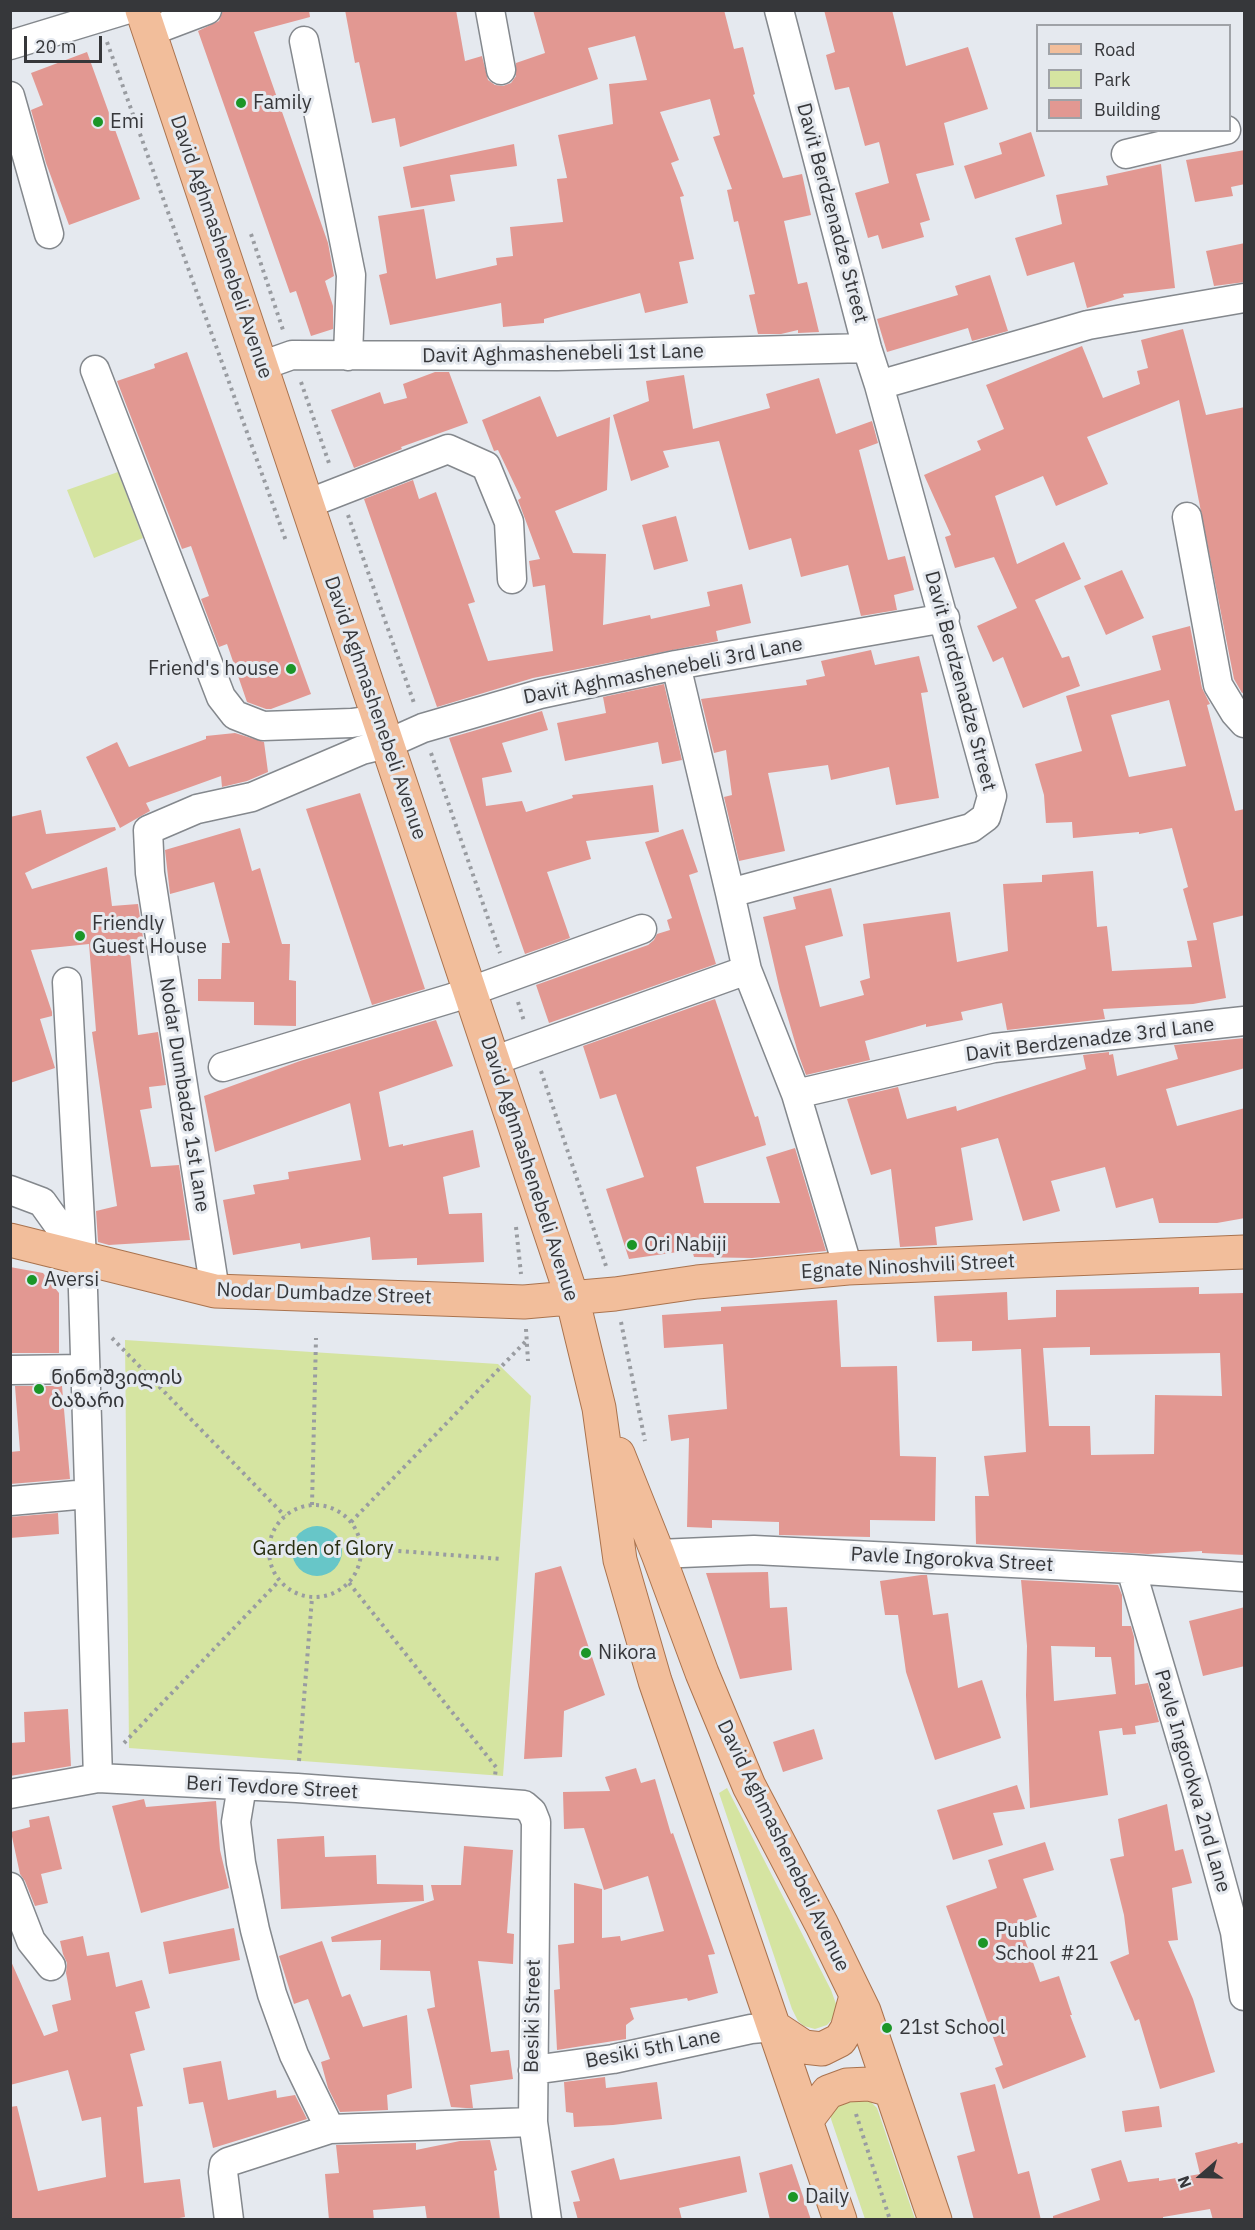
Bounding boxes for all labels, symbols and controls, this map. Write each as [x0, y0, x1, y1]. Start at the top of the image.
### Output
scale bar [27, 24, 105, 62]
legend [1036, 24, 1231, 132]
text: 20 m [35, 35, 77, 58]
text: Road [1094, 38, 1135, 61]
text: Park [1094, 68, 1130, 91]
place label: Family [253, 91, 312, 115]
marker: Family [234, 96, 248, 110]
text: Building [1094, 98, 1160, 121]
street label: Davit Berdzenadze Street [791, 100, 873, 326]
place label: Emi [110, 110, 144, 134]
street label: David Aghmashenebeli Avenue [165, 112, 277, 382]
marker: Emi [91, 115, 105, 129]
street label: Davit Aghmashenebeli 1st Lane [422, 340, 704, 368]
street label: Davit Berdzenadze Street [919, 568, 1001, 794]
street label: David Aghmashenebeli Avenue [319, 573, 431, 843]
street label: Davit Aghmashenebeli 3rd Lane [521, 632, 805, 710]
place label: Friend's house [148, 657, 279, 681]
marker: Friend's house [284, 662, 298, 676]
place label: Friendly Guest House [92, 912, 207, 959]
marker: Friendly Guest House [73, 929, 87, 943]
street label: Nodar Dumbadze 1st Lane [154, 976, 214, 1214]
street label: Davit Berdzenadze 3rd Lane [964, 1013, 1216, 1067]
street label: David Aghmashenebeli Avenue [475, 1034, 583, 1304]
place label: Ori Nabiji [644, 1233, 727, 1257]
marker: Ori Nabiji [625, 1238, 639, 1252]
street label: Egnate Ninoshvili Street [800, 1249, 1016, 1285]
place label: Aversi [44, 1268, 99, 1292]
marker: Aversi [25, 1273, 39, 1287]
street label: Nodar Dumbadze Street [216, 1278, 432, 1310]
place label: ნინოშვილის ბაზარი [51, 1366, 183, 1413]
marker: ნინოშვილის ბაზარი [32, 1382, 46, 1396]
park label: Garden of Glory [253, 1537, 393, 1561]
street label: Pavle Ingorokva Street [850, 1543, 1054, 1577]
place label: Nikora [598, 1641, 656, 1665]
marker: Nikora [579, 1646, 593, 1660]
street label: Pavle Ingorokva 2nd Lane [1149, 1667, 1235, 1895]
street label: David Aghmashenebeli Avenue [712, 1716, 854, 1976]
street label: Beri Tevdore Street [185, 1772, 359, 1804]
place label: Public School #21 [995, 1919, 1099, 1966]
marker: Public School #21 [976, 1936, 990, 1950]
street label: Besiki Street [520, 1959, 546, 2073]
place label: 21st School [899, 2016, 1005, 2040]
marker: 21st School [880, 2021, 894, 2035]
street label: Besiki 5th Lane [583, 2024, 723, 2074]
north arrow [1171, 2146, 1231, 2206]
text: N [1173, 2173, 1195, 2191]
place label: Daily [805, 2185, 849, 2209]
marker: Daily [786, 2190, 800, 2204]

